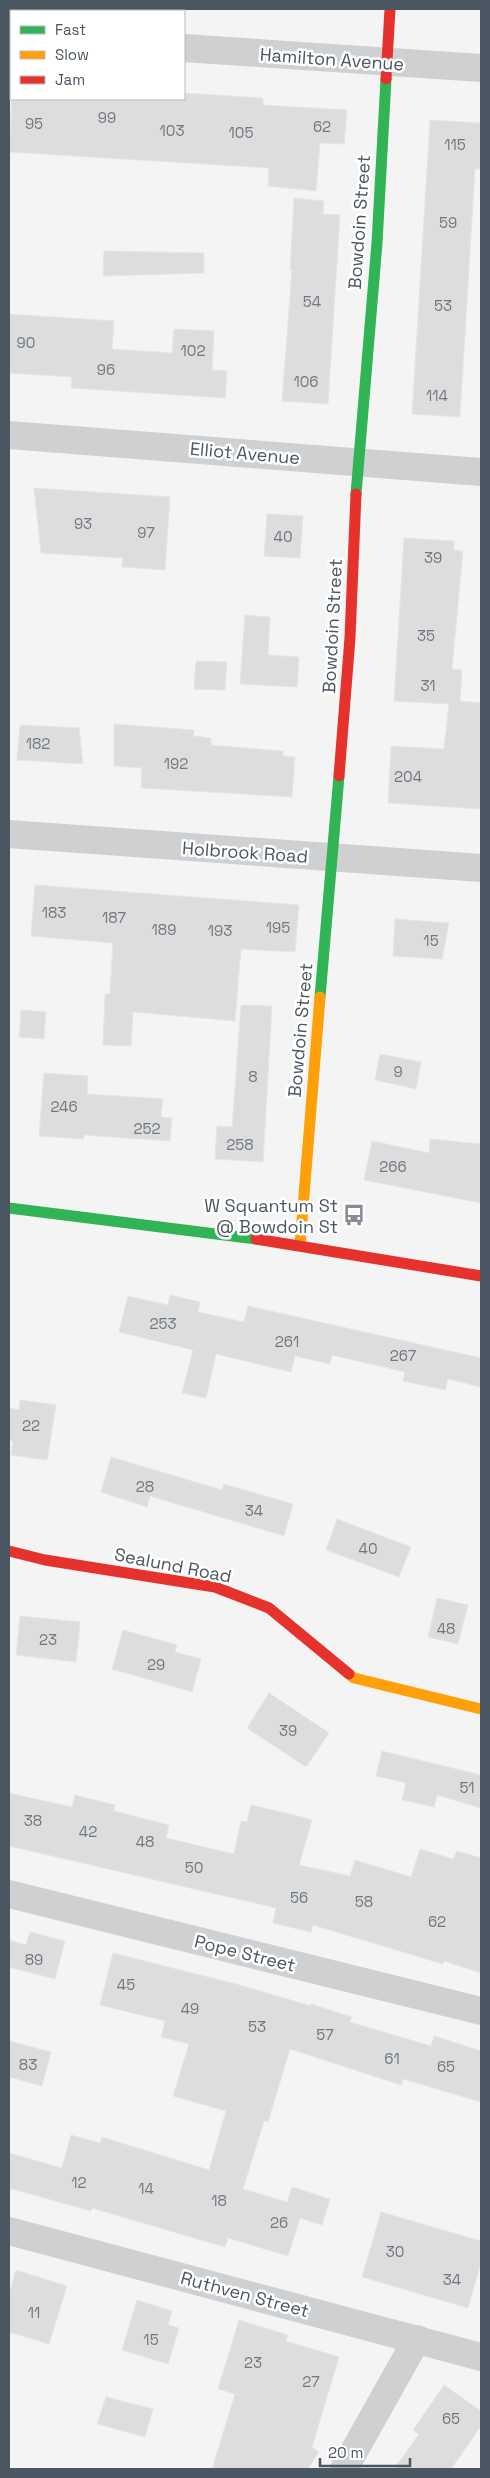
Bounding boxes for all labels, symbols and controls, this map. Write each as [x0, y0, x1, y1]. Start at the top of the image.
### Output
legend [10, 10, 185, 100]
text: Fast [55, 20, 86, 39]
street label: Hamilton Avenue [259, 42, 405, 76]
text: Slow [55, 45, 89, 64]
text: Jam [55, 70, 85, 89]
house number: 99 [98, 108, 116, 127]
house number: 95 [25, 114, 43, 133]
house number: 62 [313, 117, 331, 136]
house number: 103 [160, 121, 184, 140]
house number: 105 [229, 123, 253, 142]
house number: 115 [444, 135, 466, 154]
street label: Bowdoin Street [343, 154, 375, 290]
house number: 59 [439, 213, 457, 232]
house number: 54 [303, 292, 321, 311]
house number: 53 [434, 296, 452, 315]
house number: 90 [17, 333, 35, 352]
house number: 102 [181, 341, 205, 360]
house number: 96 [97, 360, 115, 379]
house number: 106 [293, 372, 319, 391]
house number: 114 [426, 386, 448, 405]
street label: Elliot Avenue [189, 437, 301, 469]
house number: 93 [74, 514, 92, 533]
house number: 97 [137, 523, 155, 542]
house number: 40 [274, 527, 293, 546]
house number: 39 [424, 548, 442, 567]
street label: Bowdoin Street [317, 558, 347, 694]
house number: 35 [417, 626, 435, 645]
house number: 31 [420, 676, 436, 695]
house number: 182 [26, 734, 50, 753]
house number: 192 [164, 754, 188, 773]
house number: 204 [394, 767, 422, 786]
street label: Holbrook Road [181, 836, 309, 868]
house number: 183 [42, 903, 66, 922]
house number: 187 [102, 908, 126, 927]
house number: 195 [266, 918, 290, 937]
house number: 189 [152, 920, 176, 939]
house number: 193 [208, 921, 232, 940]
house number: 15 [423, 931, 439, 950]
street label: Bowdoin Street [283, 962, 317, 1098]
house number: 9 [393, 1062, 403, 1081]
house number: 8 [248, 1067, 258, 1086]
house number: 246 [50, 1097, 78, 1116]
house number: 252 [134, 1119, 160, 1138]
house number: 258 [226, 1135, 254, 1154]
house number: 266 [379, 1157, 407, 1176]
place label: W Squantum St @ Bowdoin St [204, 1194, 338, 1238]
bus stop icon: W Squantum St @ Bowdoin St [341, 1202, 367, 1228]
house number: 253 [149, 1314, 177, 1333]
house number: 261 [275, 1332, 299, 1351]
house number: 267 [390, 1346, 416, 1365]
house number: 22 [22, 1416, 40, 1435]
house number: 28 [136, 1477, 154, 1496]
house number: 34 [245, 1501, 263, 1520]
house number: 40 [359, 1539, 378, 1558]
street label: Sealund Road [112, 1542, 234, 1588]
house number: 48 [437, 1619, 455, 1638]
house number: 23 [39, 1630, 57, 1649]
house number: 29 [147, 1655, 165, 1674]
house number: 39 [279, 1721, 297, 1740]
house number: 51 [459, 1778, 475, 1797]
house number: 38 [24, 1811, 42, 1830]
house number: 42 [79, 1822, 97, 1841]
house number: 48 [136, 1832, 154, 1851]
house number: 50 [185, 1858, 203, 1877]
house number: 56 [290, 1888, 308, 1907]
house number: 58 [355, 1892, 373, 1911]
house number: 62 [428, 1912, 446, 1931]
street label: Pope Street [192, 1929, 298, 1977]
house number: 89 [25, 1950, 43, 1969]
house number: 45 [117, 1975, 135, 1994]
house number: 49 [181, 1999, 199, 2018]
house number: 53 [248, 2017, 266, 2036]
house number: 57 [316, 2025, 334, 2044]
house number: 61 [384, 2049, 400, 2068]
house number: 83 [19, 2055, 37, 2074]
house number: 65 [437, 2057, 455, 2076]
house number: 12 [71, 2173, 87, 2192]
house number: 14 [138, 2179, 154, 2198]
house number: 18 [211, 2191, 227, 2210]
house number: 26 [270, 2213, 288, 2232]
house number: 30 [386, 2242, 404, 2261]
street label: Ruthven Street [178, 2266, 312, 2322]
house number: 34 [443, 2270, 461, 2289]
house number: 11 [28, 2303, 40, 2322]
house number: 15 [143, 2330, 159, 2349]
house number: 23 [244, 2353, 262, 2372]
house number: 27 [302, 2372, 320, 2391]
house number: 65 [442, 2409, 460, 2428]
scale bar [320, 2436, 410, 2468]
text: 20 m [328, 2443, 363, 2462]

